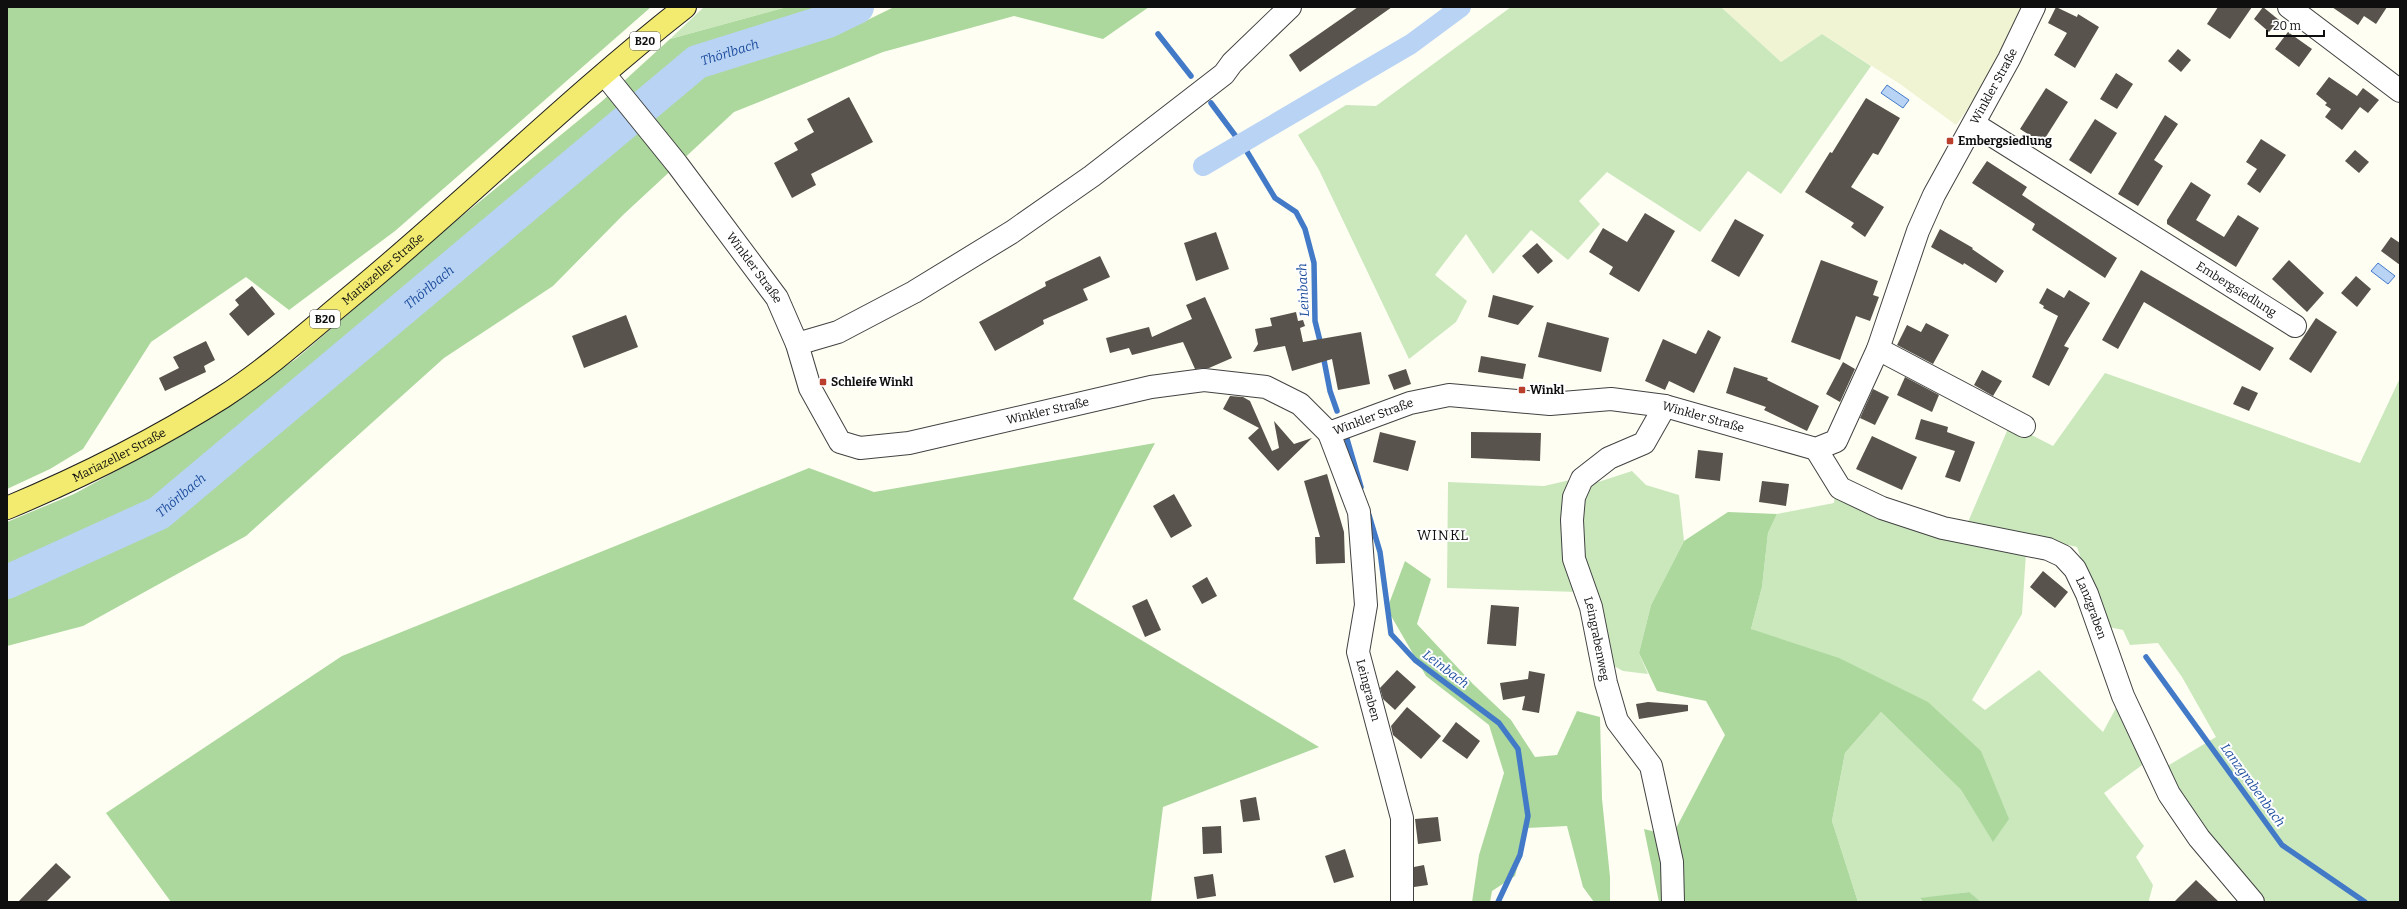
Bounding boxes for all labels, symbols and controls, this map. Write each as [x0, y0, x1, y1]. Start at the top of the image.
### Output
scale bar [2267, 12, 2324, 38]
text: 20 m [2273, 19, 2302, 33]
road number: B20 [630, 32, 660, 50]
water label: Thörlbach [699, 36, 760, 68]
street label: Winkler Straße [1967, 46, 2020, 127]
place label: Embergsiedlung [1958, 134, 2052, 148]
marker: Embergsiedlung [1945, 136, 1955, 146]
street label: Mariazeller Straße [339, 230, 427, 308]
street label: Winkler Straße [724, 230, 785, 305]
street label: Embergsiedlung [2194, 259, 2279, 320]
water label: Thörlbach [401, 262, 457, 312]
water label: Leinbach [1294, 263, 1312, 317]
road number: B20 [310, 310, 340, 328]
place label: Schleife Winkl [831, 375, 913, 389]
marker: Schleife Winkl [818, 377, 828, 387]
place label: Winkl [1530, 383, 1564, 397]
marker: Winkl [1517, 385, 1527, 395]
street label: Winkler Straße [1005, 395, 1090, 427]
street label: Winkler Straße [1331, 395, 1415, 438]
street label: Winkler Straße [1661, 399, 1746, 435]
street label: Mariazeller Straße [70, 425, 168, 485]
water label: Thörlbach [153, 470, 208, 520]
district label: WINKL [1417, 527, 1469, 544]
street label: Lanzgraben [2073, 574, 2109, 641]
street label: Leingrabenweg [1581, 595, 1613, 683]
water label: Leinbach [1420, 647, 1472, 691]
street label: Leingraben [1353, 658, 1383, 723]
water label: Lanzgrabenbach [2218, 740, 2288, 830]

